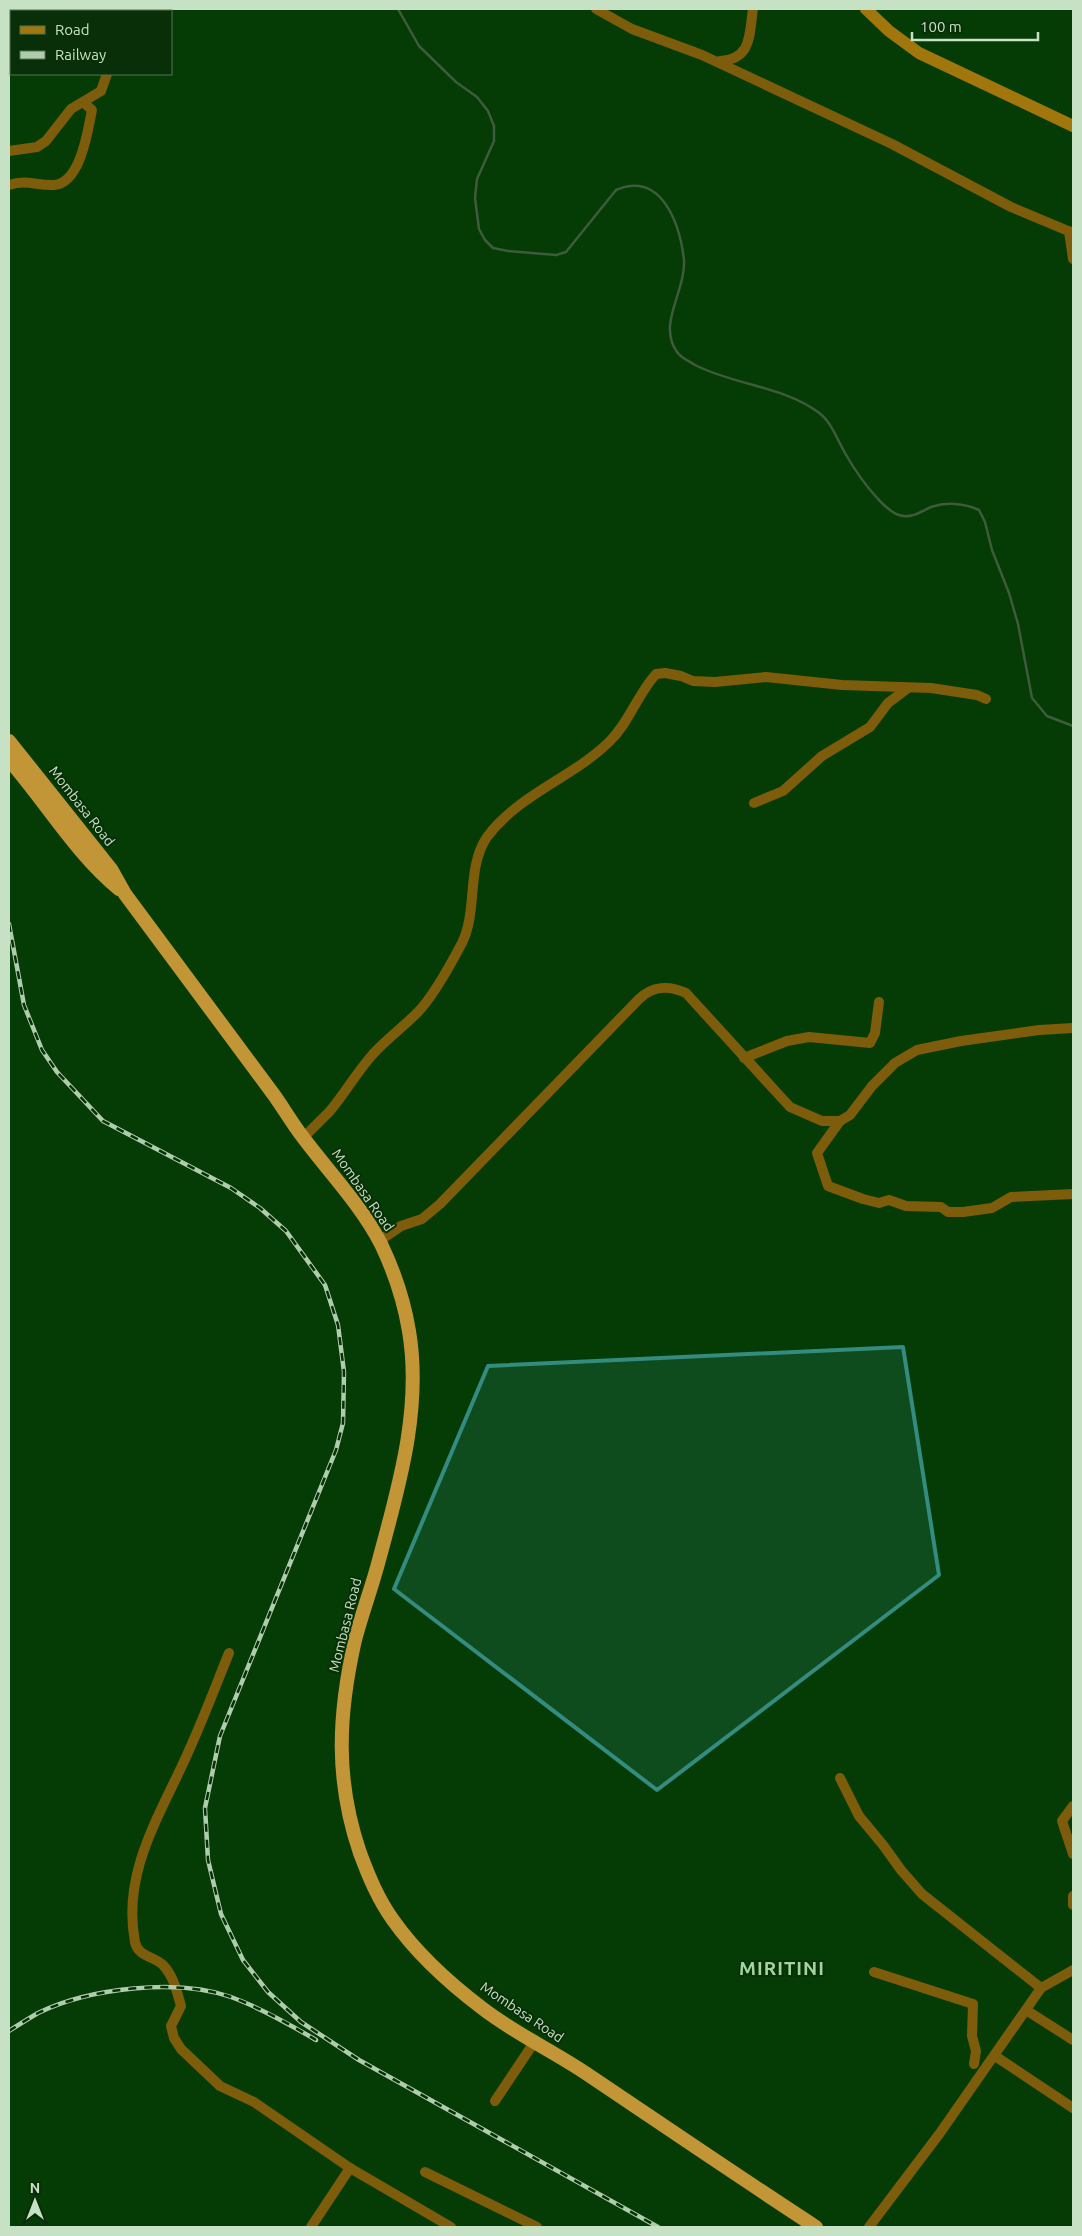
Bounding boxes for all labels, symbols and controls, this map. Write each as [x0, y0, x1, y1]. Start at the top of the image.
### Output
legend [10, 10, 172, 75]
scale bar [912, 10, 1038, 42]
text: 100 m [920, 18, 962, 35]
text: Road [55, 21, 90, 38]
text: Railway [55, 46, 106, 63]
street label: Mombasa Road [46, 763, 118, 849]
street label: Mombasa Road [329, 1146, 397, 1234]
street label: Mombasa Road [326, 1576, 364, 1674]
district label: MIRITINI [739, 1957, 825, 1979]
street label: Mombasa Road [477, 1978, 567, 2046]
north arrow [10, 2176, 60, 2226]
text: N [30, 2180, 40, 2196]

